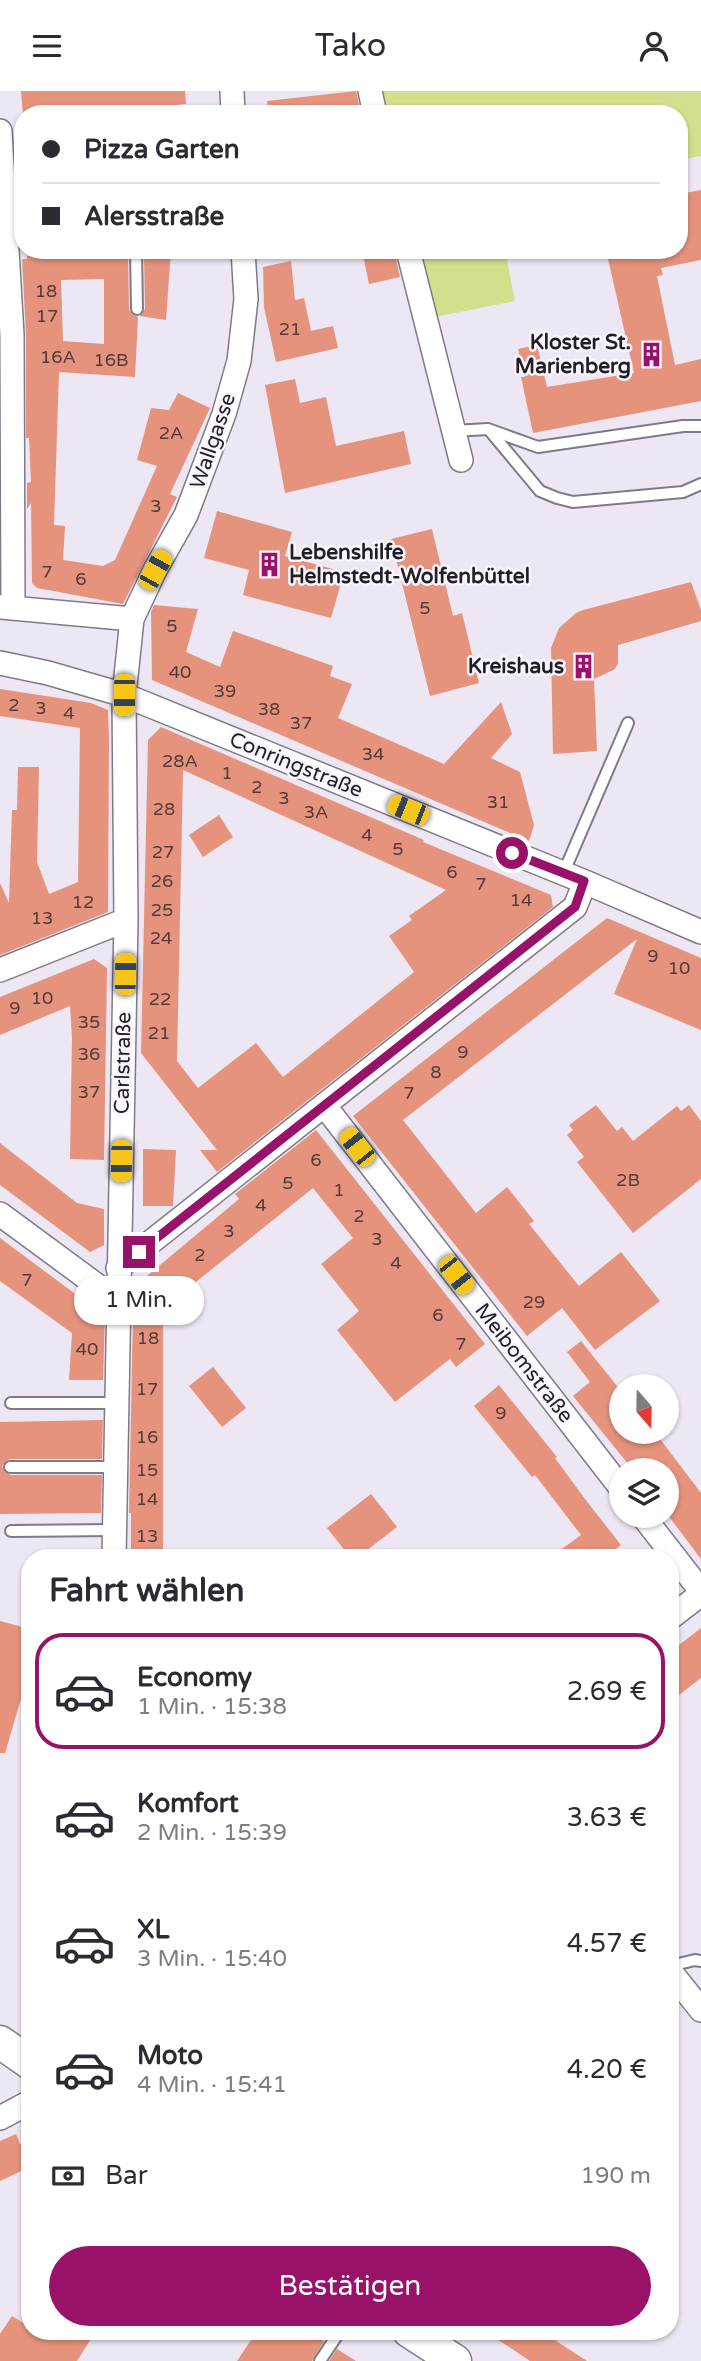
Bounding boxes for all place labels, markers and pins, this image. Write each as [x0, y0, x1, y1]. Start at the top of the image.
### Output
place label: Kloster St. Marienberg [515, 330, 631, 379]
building icon: Kloster St. Marienberg [637, 340, 665, 368]
place label: Lebenshilfe Helmstedt-Wolfenbüttel [289, 540, 530, 589]
building icon: Lebenshilfe Helmstedt-Wolfenbüttel [255, 550, 283, 578]
building icon: Kreishaus [570, 652, 598, 680]
place label: Kreishaus [468, 654, 564, 679]

